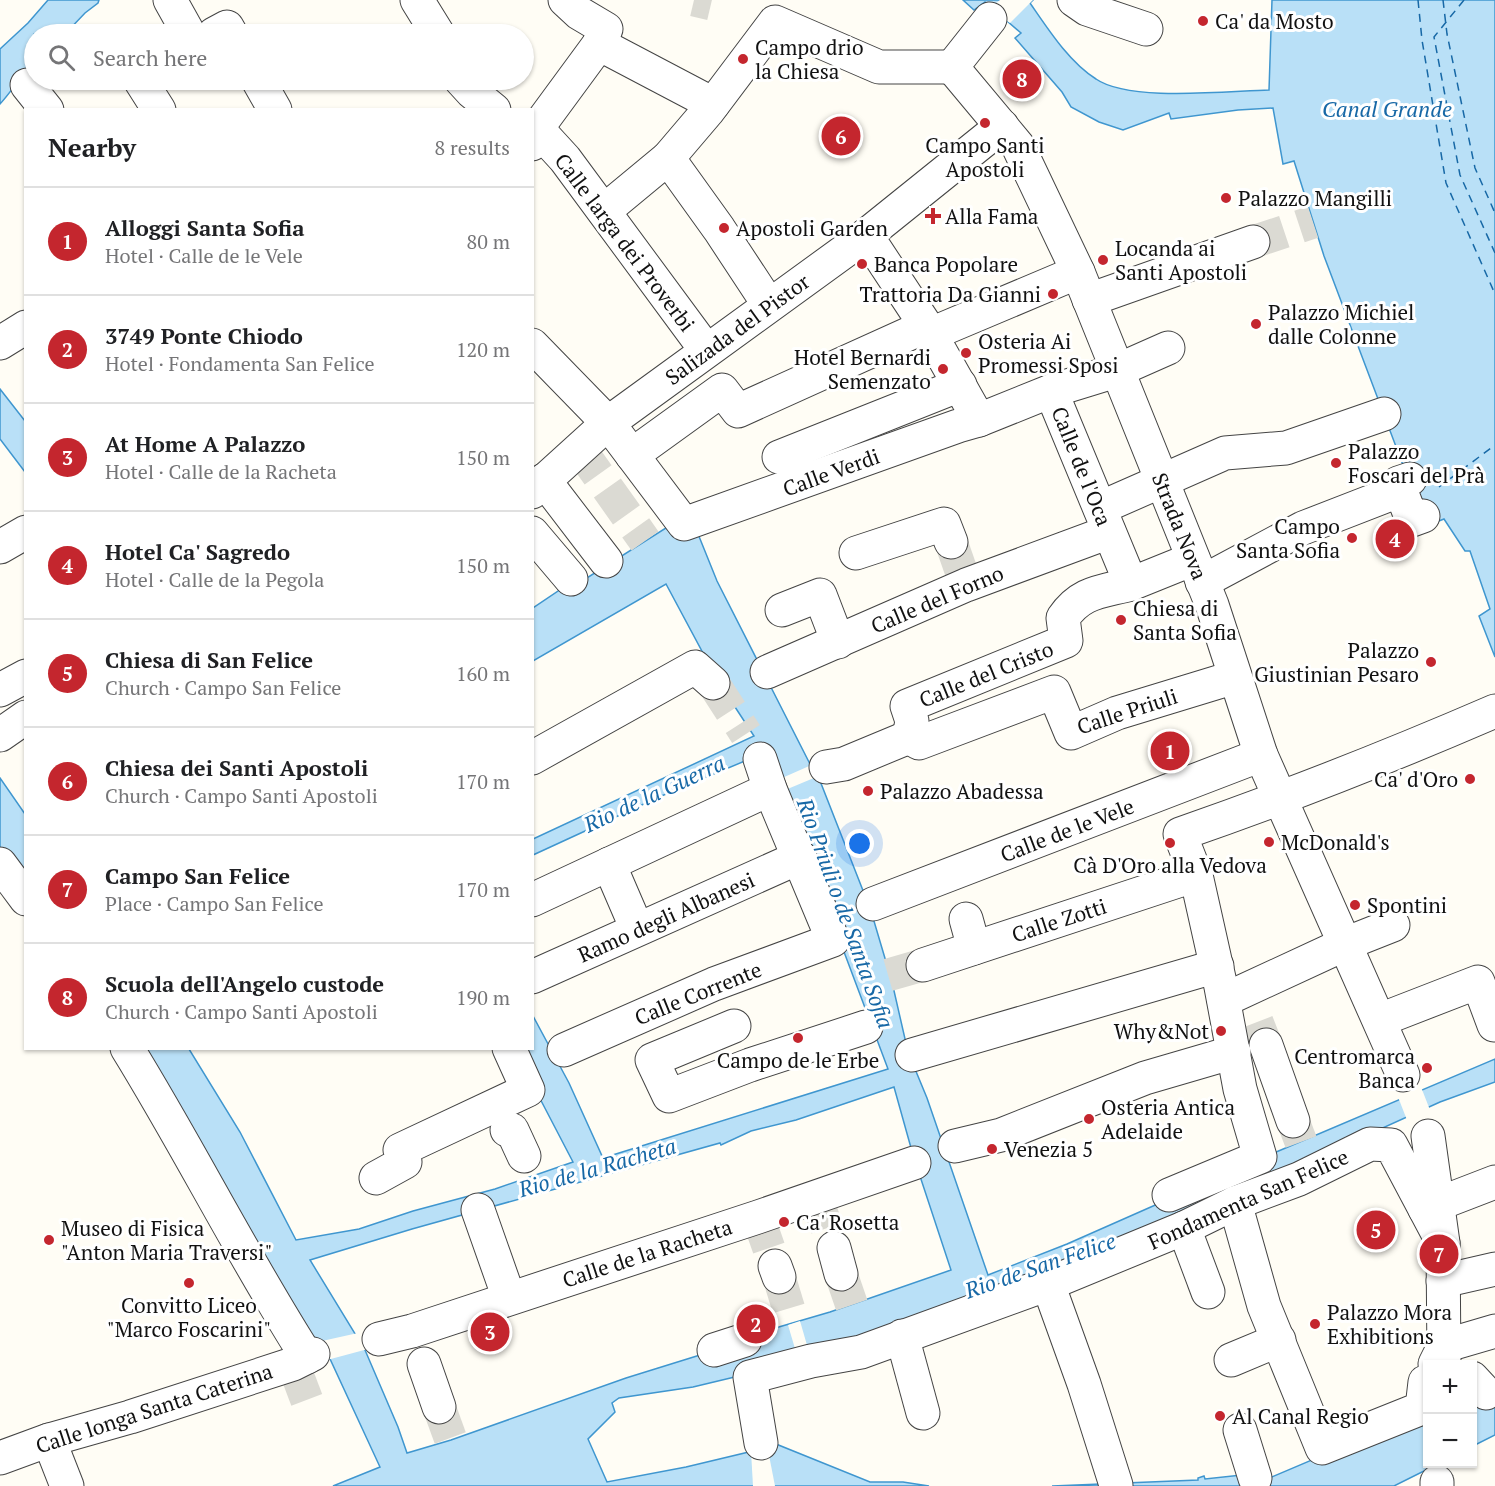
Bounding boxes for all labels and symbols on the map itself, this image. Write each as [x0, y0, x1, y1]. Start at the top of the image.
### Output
place label: Ca' da Mosto [1215, 7, 1334, 35]
marker: Ca' da Mosto [1196, 14, 1210, 28]
place label: Campo drio la Chiesa [755, 33, 864, 85]
marker: Campo drio la Chiesa [736, 52, 750, 66]
pin: 8 [1002, 56, 1042, 101]
water label: Canal Grande [1322, 94, 1452, 123]
pin: 6 [822, 114, 860, 158]
marker: Campo Santi Apostoli [978, 116, 992, 130]
place label: Campo Santi Apostoli [925, 131, 1045, 183]
street label: Calle larga dei Proverbi [549, 147, 701, 337]
place label: Palazzo Mangilli [1238, 184, 1392, 212]
marker: Palazzo Mangilli [1219, 191, 1233, 205]
place label: Alla Fama [945, 202, 1039, 230]
marker: Alla Fama [926, 209, 940, 223]
place label: Apostoli Garden [736, 214, 888, 242]
marker: Apostoli Garden [717, 221, 731, 235]
place label: Locanda ai Santi Apostoli [1115, 234, 1247, 286]
place label: Banca Popolare [874, 250, 1018, 278]
marker: Locanda ai Santi Apostoli [1096, 253, 1110, 267]
marker: Banca Popolare [855, 257, 869, 271]
street label: Salizada del Pistor [659, 267, 815, 391]
place label: Trattoria Da Gianni [859, 280, 1041, 308]
marker: Trattoria Da Gianni [1046, 287, 1060, 301]
place label: Palazzo Michiel dalle Colonne [1268, 298, 1414, 350]
marker: Palazzo Michiel dalle Colonne [1249, 317, 1263, 331]
place label: Osteria Ai Promessi Sposi [978, 327, 1119, 379]
place label: Hotel Bernardi Semenzato [794, 343, 931, 395]
marker: Osteria Ai Promessi Sposi [959, 346, 973, 360]
marker: Hotel Bernardi Semenzato [936, 362, 950, 376]
street label: Calle de l'Oca [1045, 402, 1119, 530]
place label: Palazzo Foscari del Prà [1348, 437, 1485, 489]
street label: Calle Verdi [779, 442, 883, 502]
marker: Palazzo Foscari del Prà [1329, 456, 1343, 470]
street label: Strada Nova [1146, 468, 1214, 584]
place label: Campo Santa Sofia [1236, 512, 1340, 564]
pin: 4 [1376, 516, 1414, 562]
marker: Campo Santa Sofia [1345, 531, 1359, 545]
street label: Calle del Forno [867, 559, 1007, 639]
place label: Chiesa di Santa Sofia [1133, 594, 1237, 646]
marker: Chiesa di Santa Sofia [1114, 613, 1128, 627]
street label: Calle del Cristo [915, 634, 1057, 714]
place label: Palazzo Giustinian Pesaro [1254, 636, 1419, 688]
marker: Palazzo Giustinian Pesaro [1424, 655, 1438, 669]
street label: Calle Priuli [1073, 682, 1181, 740]
pin: 1 [1150, 728, 1190, 774]
water label: Rio de la Guerra [578, 748, 729, 839]
place label: Ca' d'Oro [1374, 765, 1458, 793]
marker: Ca' d'Oro [1463, 772, 1477, 786]
place label: Palazzo Abadessa [880, 777, 1044, 805]
marker: Palazzo Abadessa [861, 784, 875, 798]
street label: Calle de le Vele [996, 792, 1138, 868]
water label: Rio Priuli o de Santa Sofia [790, 793, 901, 1032]
place label: McDonald's [1281, 828, 1390, 856]
your location [845, 829, 874, 858]
marker: McDonald's [1262, 835, 1276, 849]
marker: Cà D'Oro alla Vedova [1163, 836, 1177, 850]
place label: Cà D'Oro alla Vedova [1073, 851, 1267, 879]
street label: Ramo degli Albanesi [573, 865, 759, 969]
place label: Spontini [1367, 891, 1447, 919]
street label: Calle Zotti [1008, 892, 1110, 948]
marker: Spontini [1348, 898, 1362, 912]
street label: Calle Corrente [630, 955, 766, 1031]
place label: Why&Not [1114, 1017, 1209, 1045]
marker: Why&Not [1214, 1024, 1228, 1038]
marker: Campo de le Erbe [791, 1031, 805, 1045]
place label: Centromarca Banca [1294, 1042, 1415, 1094]
place label: Campo de le Erbe [717, 1046, 879, 1074]
marker: Centromarca Banca [1420, 1061, 1434, 1075]
place label: Osteria Antica Adelaide [1101, 1093, 1235, 1145]
marker: Osteria Antica Adelaide [1082, 1112, 1096, 1126]
water label: Rio de la Racheta [514, 1131, 679, 1204]
place label: Venezia 5 [1004, 1135, 1093, 1163]
marker: Venezia 5 [985, 1142, 999, 1156]
street label: Fondamenta San Felice [1143, 1142, 1353, 1256]
place label: Ca' Rosetta [796, 1208, 900, 1236]
pin: 5 [1356, 1208, 1396, 1252]
street label: Calle de la Racheta [559, 1212, 736, 1294]
place label: Museo di Fisica "Anton Maria Traversi" [61, 1214, 272, 1266]
marker: Ca' Rosetta [777, 1215, 791, 1229]
water label: Rio de San Felice [960, 1226, 1119, 1305]
pin: 7 [1420, 1232, 1458, 1276]
marker: Museo di Fisica "Anton Maria Traversi" [42, 1233, 56, 1247]
marker: Convitto Liceo "Marco Foscarini" [182, 1276, 196, 1290]
place label: Convitto Liceo "Marco Foscarini" [107, 1291, 271, 1343]
place label: Palazzo Mora Exhibitions [1327, 1298, 1452, 1350]
pin: 2 [736, 1302, 776, 1346]
pin: 3 [470, 1310, 510, 1354]
marker: Palazzo Mora Exhibitions [1308, 1317, 1322, 1331]
street label: Calle longa Santa Caterina [32, 1356, 276, 1460]
place label: Al Canal Regio [1232, 1402, 1369, 1430]
marker: Al Canal Regio [1213, 1409, 1227, 1423]

